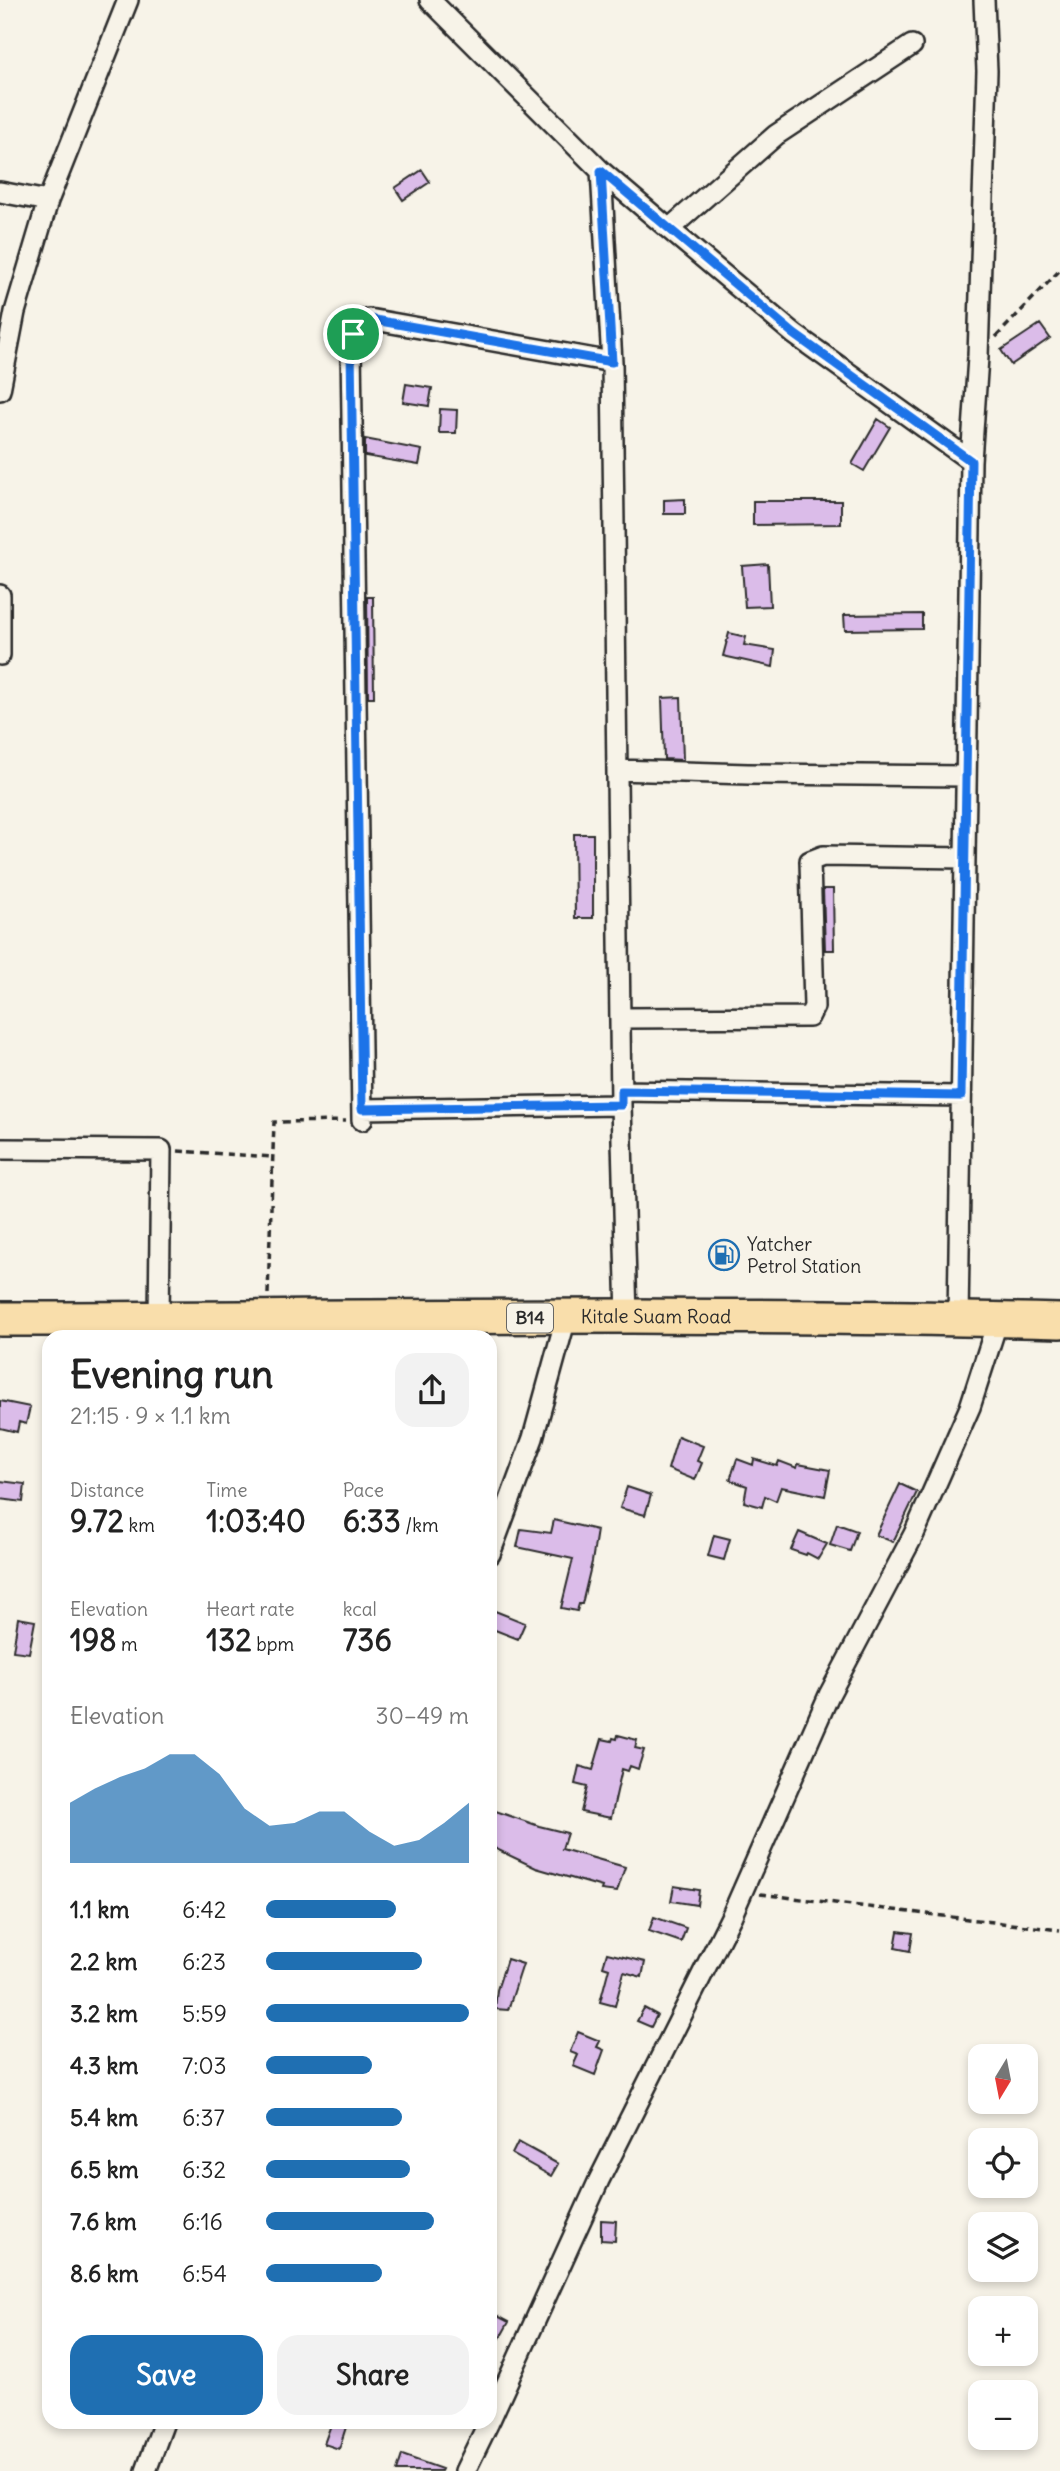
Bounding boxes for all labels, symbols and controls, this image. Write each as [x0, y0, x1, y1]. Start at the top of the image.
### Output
pin [323, 304, 383, 364]
icon: arrive [334, 315, 372, 353]
place label: Yatcher Petrol Station [747, 1232, 861, 1278]
fuel station icon: Yatcher Petrol Station [707, 1238, 741, 1272]
road number: B14 [507, 1303, 553, 1332]
street label: Kitale Suam Road [581, 1304, 731, 1328]
text: Evening run [70, 1351, 273, 1398]
button: share [395, 1353, 469, 1427]
text: 21:15 · 9 × 1.1 km [70, 1401, 231, 1430]
text: Distance [70, 1478, 144, 1502]
text: Time [206, 1478, 247, 1502]
text: Pace [343, 1478, 384, 1502]
text: 9.72 [70, 1502, 124, 1540]
text: 1:03:40 [206, 1502, 306, 1540]
text: 6:33 [343, 1502, 401, 1540]
text: km [124, 1513, 155, 1537]
text: /km [401, 1513, 439, 1537]
text: Elevation [70, 1597, 148, 1621]
text: Heart rate [206, 1597, 294, 1621]
text: kcal [343, 1597, 377, 1621]
text: 198 [70, 1621, 116, 1659]
text: 132 [206, 1621, 252, 1659]
text: 736 [343, 1621, 392, 1659]
text: m [116, 1632, 138, 1656]
text: bpm [252, 1632, 294, 1656]
text: Elevation [70, 1701, 164, 1730]
text: 30–49 m [376, 1701, 469, 1730]
text: 1.1 km [70, 1895, 129, 1924]
text: 6:42 [182, 1895, 226, 1924]
text: 2.2 km [70, 1947, 137, 1976]
text: 6:23 [182, 1947, 226, 1976]
text: 3.2 km [70, 1999, 138, 2028]
text: 5:59 [182, 1999, 227, 2028]
north arrow [968, 2044, 1038, 2114]
map controls [968, 2044, 1038, 2450]
text: 4.3 km [70, 2051, 139, 2080]
text: 7:03 [182, 2051, 227, 2080]
text: 5.4 km [70, 2103, 138, 2132]
text: 6:37 [182, 2103, 225, 2132]
button: locate [968, 2128, 1038, 2198]
text: 6.5 km [70, 2155, 139, 2184]
text: 6:32 [182, 2155, 226, 2184]
text: 7.6 km [70, 2207, 137, 2236]
text: 6:16 [182, 2207, 223, 2236]
button: layers [968, 2212, 1038, 2282]
text: 8.6 km [70, 2259, 139, 2288]
text: 6:54 [182, 2259, 227, 2288]
button: + [968, 2296, 1038, 2366]
button: Save [70, 2335, 263, 2415]
button: Share [277, 2335, 469, 2415]
button: − [968, 2380, 1038, 2450]

